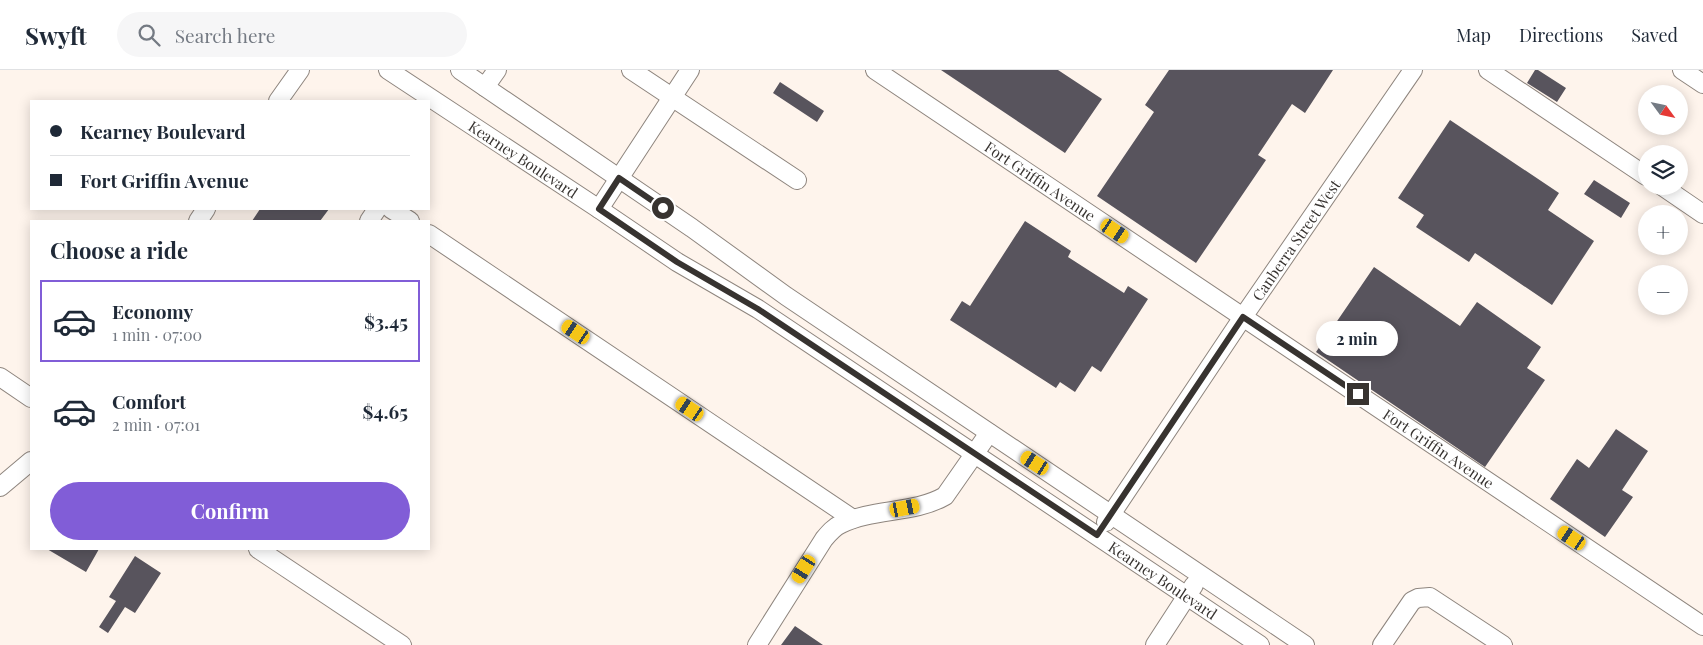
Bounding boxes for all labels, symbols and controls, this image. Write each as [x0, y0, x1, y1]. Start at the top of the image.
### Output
search box [117, 12, 467, 57]
text: Swyft [25, 19, 87, 51]
icon: search [135, 21, 163, 49]
text: Search here [175, 22, 275, 48]
text: Map [1456, 23, 1491, 47]
text: Directions [1519, 23, 1603, 47]
text: Saved [1631, 23, 1678, 47]
north arrow [1638, 85, 1688, 135]
map controls [1638, 85, 1688, 315]
street label: Kearney Boulevard [465, 116, 582, 202]
text: Kearney Boulevard [80, 118, 246, 144]
street label: Fort Griffin Avenue [981, 137, 1100, 225]
button: layers [1638, 145, 1688, 195]
text: Fort Griffin Avenue [80, 167, 249, 193]
street label: Canberra Street West [1247, 175, 1345, 304]
route start [652, 197, 674, 219]
button: + [1638, 205, 1688, 255]
car [1098, 216, 1131, 246]
text: Choose a ride [50, 235, 188, 265]
button: − [1638, 265, 1688, 315]
text: Economy [112, 298, 193, 324]
icon: car [52, 299, 97, 344]
text: $3.45 [364, 308, 408, 334]
car [559, 317, 592, 347]
callout: 2 min [1317, 322, 1399, 356]
text: 1 min · 07:00 [112, 324, 202, 345]
text: 2 min [1336, 328, 1378, 349]
route end [1347, 383, 1369, 405]
text: Comfort [112, 388, 186, 414]
icon: car [52, 389, 97, 434]
car [673, 394, 706, 424]
text: $4.65 [363, 398, 408, 424]
street label: Fort Griffin Avenue [1379, 404, 1498, 493]
text: 2 min · 07:01 [112, 414, 200, 435]
car [1018, 449, 1051, 477]
button: Confirm [50, 482, 410, 540]
car [888, 498, 921, 518]
car [1555, 523, 1588, 553]
street label: Kearney Boulevard [1105, 537, 1221, 624]
car [789, 552, 818, 586]

